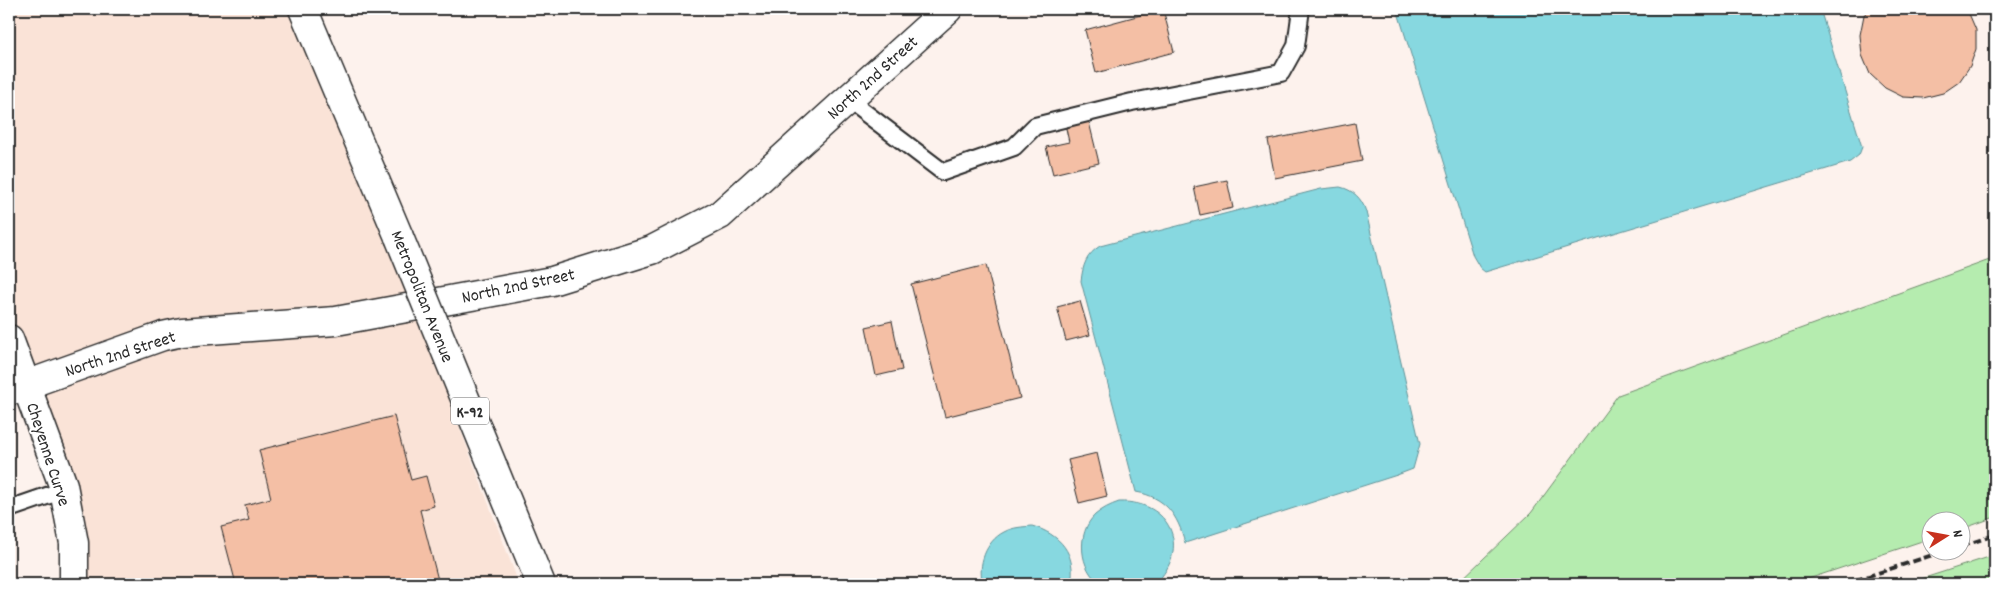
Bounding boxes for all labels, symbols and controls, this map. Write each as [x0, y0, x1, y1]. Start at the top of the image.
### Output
street label: North 2nd Street [823, 31, 925, 127]
street label: Metropolitan Avenue [383, 227, 459, 367]
street label: North 2nd Street [460, 263, 578, 312]
street label: North 2nd Street [62, 326, 180, 385]
road number: K-92 [451, 398, 489, 424]
street label: Cheyenne Curve [18, 400, 75, 510]
north arrow [1922, 510, 1972, 560]
text: N [1946, 529, 1967, 539]

